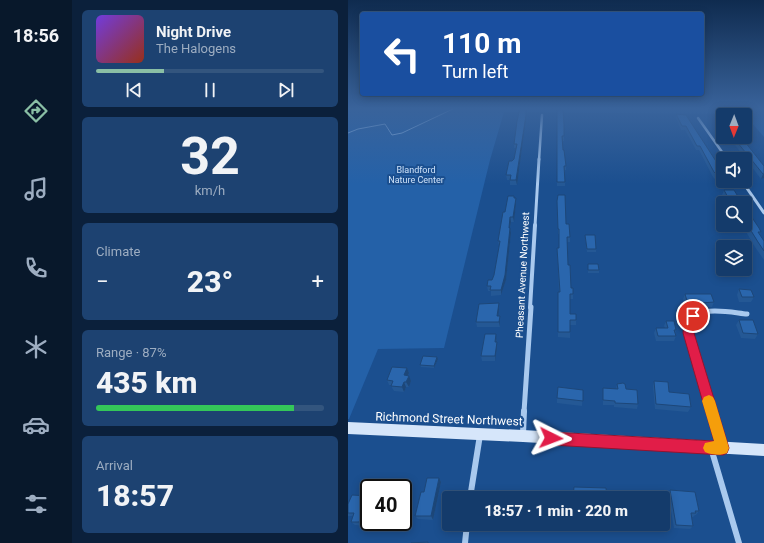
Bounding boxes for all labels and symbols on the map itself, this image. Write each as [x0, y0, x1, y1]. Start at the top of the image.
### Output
north arrow [716, 108, 752, 144]
park label: Blandford Nature Center [388, 165, 444, 185]
street label: Pheasant Avenue Northwest [514, 212, 531, 338]
pin [676, 299, 710, 333]
street label: Richmond Street Northwest [375, 409, 523, 429]
position arrow [530, 417, 572, 459]
speed limit sign: 40 [360, 479, 412, 531]

